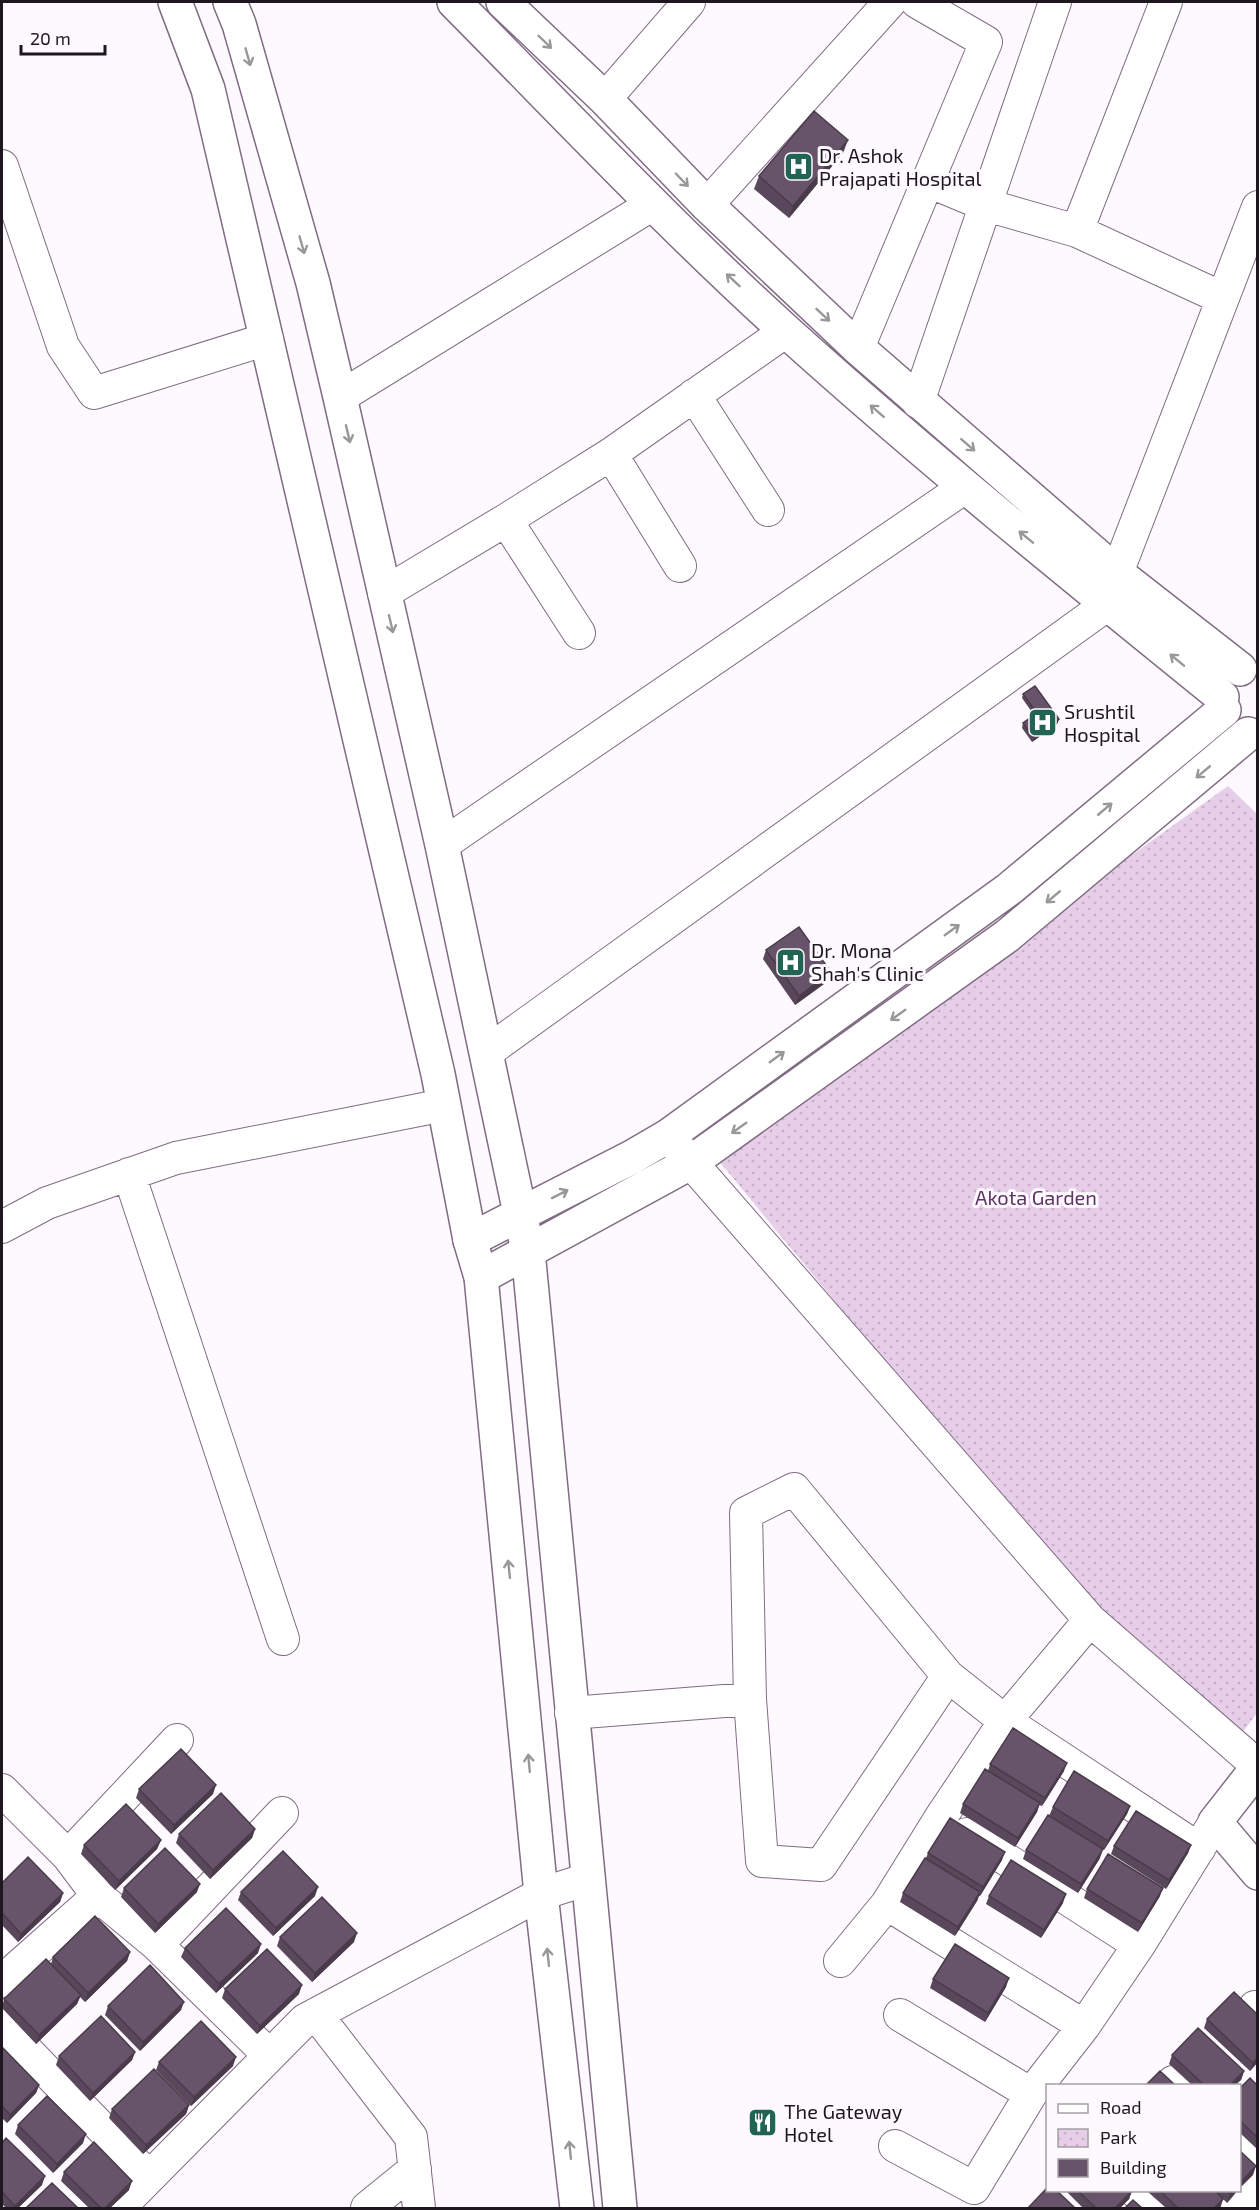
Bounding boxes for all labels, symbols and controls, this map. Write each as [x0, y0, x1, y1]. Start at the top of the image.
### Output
scale bar [21, 18, 105, 56]
text: 20 m [30, 27, 71, 49]
one-way arrow [537, 35, 552, 49]
one-way arrow [243, 47, 254, 66]
place label: Dr. Ashok Prajapati Hospital [819, 143, 981, 190]
hospital icon: Dr. Ashok Prajapati Hospital [782, 151, 814, 183]
one-way arrow [675, 173, 690, 188]
one-way arrow [297, 235, 308, 254]
one-way arrow [725, 273, 740, 287]
one-way arrow [815, 308, 830, 323]
one-way arrow [870, 404, 885, 418]
one-way arrow [343, 424, 355, 443]
one-way arrow [960, 438, 975, 452]
one-way arrow [1018, 531, 1034, 544]
one-way arrow [386, 614, 397, 633]
one-way arrow [1169, 654, 1185, 667]
place label: Srushtil Hospital [1064, 699, 1140, 746]
hospital icon: Srushtil Hospital [1027, 707, 1059, 739]
one-way arrow [1196, 765, 1211, 779]
one-way arrow [1097, 802, 1113, 815]
one-way arrow [1046, 890, 1061, 904]
one-way arrow [944, 924, 960, 936]
place label: Dr. Mona Shah's Clinic [811, 938, 924, 985]
hospital icon: Dr. Mona Shah's Clinic [774, 946, 806, 978]
one-way arrow [890, 1009, 906, 1021]
one-way arrow [769, 1050, 785, 1063]
one-way arrow [732, 1122, 748, 1134]
park label: Akota Garden [975, 1185, 1097, 1209]
one-way arrow [550, 1188, 568, 1200]
one-way arrow [504, 1559, 515, 1579]
one-way arrow [523, 1753, 534, 1773]
one-way arrow [542, 1947, 553, 1967]
legend [1046, 2084, 1241, 2192]
text: Road [1100, 2096, 1141, 2118]
place label: The Gateway Hotel [784, 2099, 903, 2146]
restaurant icon: The Gateway Hotel [747, 2107, 779, 2139]
text: Park [1100, 2126, 1137, 2148]
one-way arrow [564, 2141, 575, 2161]
text: Building [1100, 2156, 1167, 2178]

